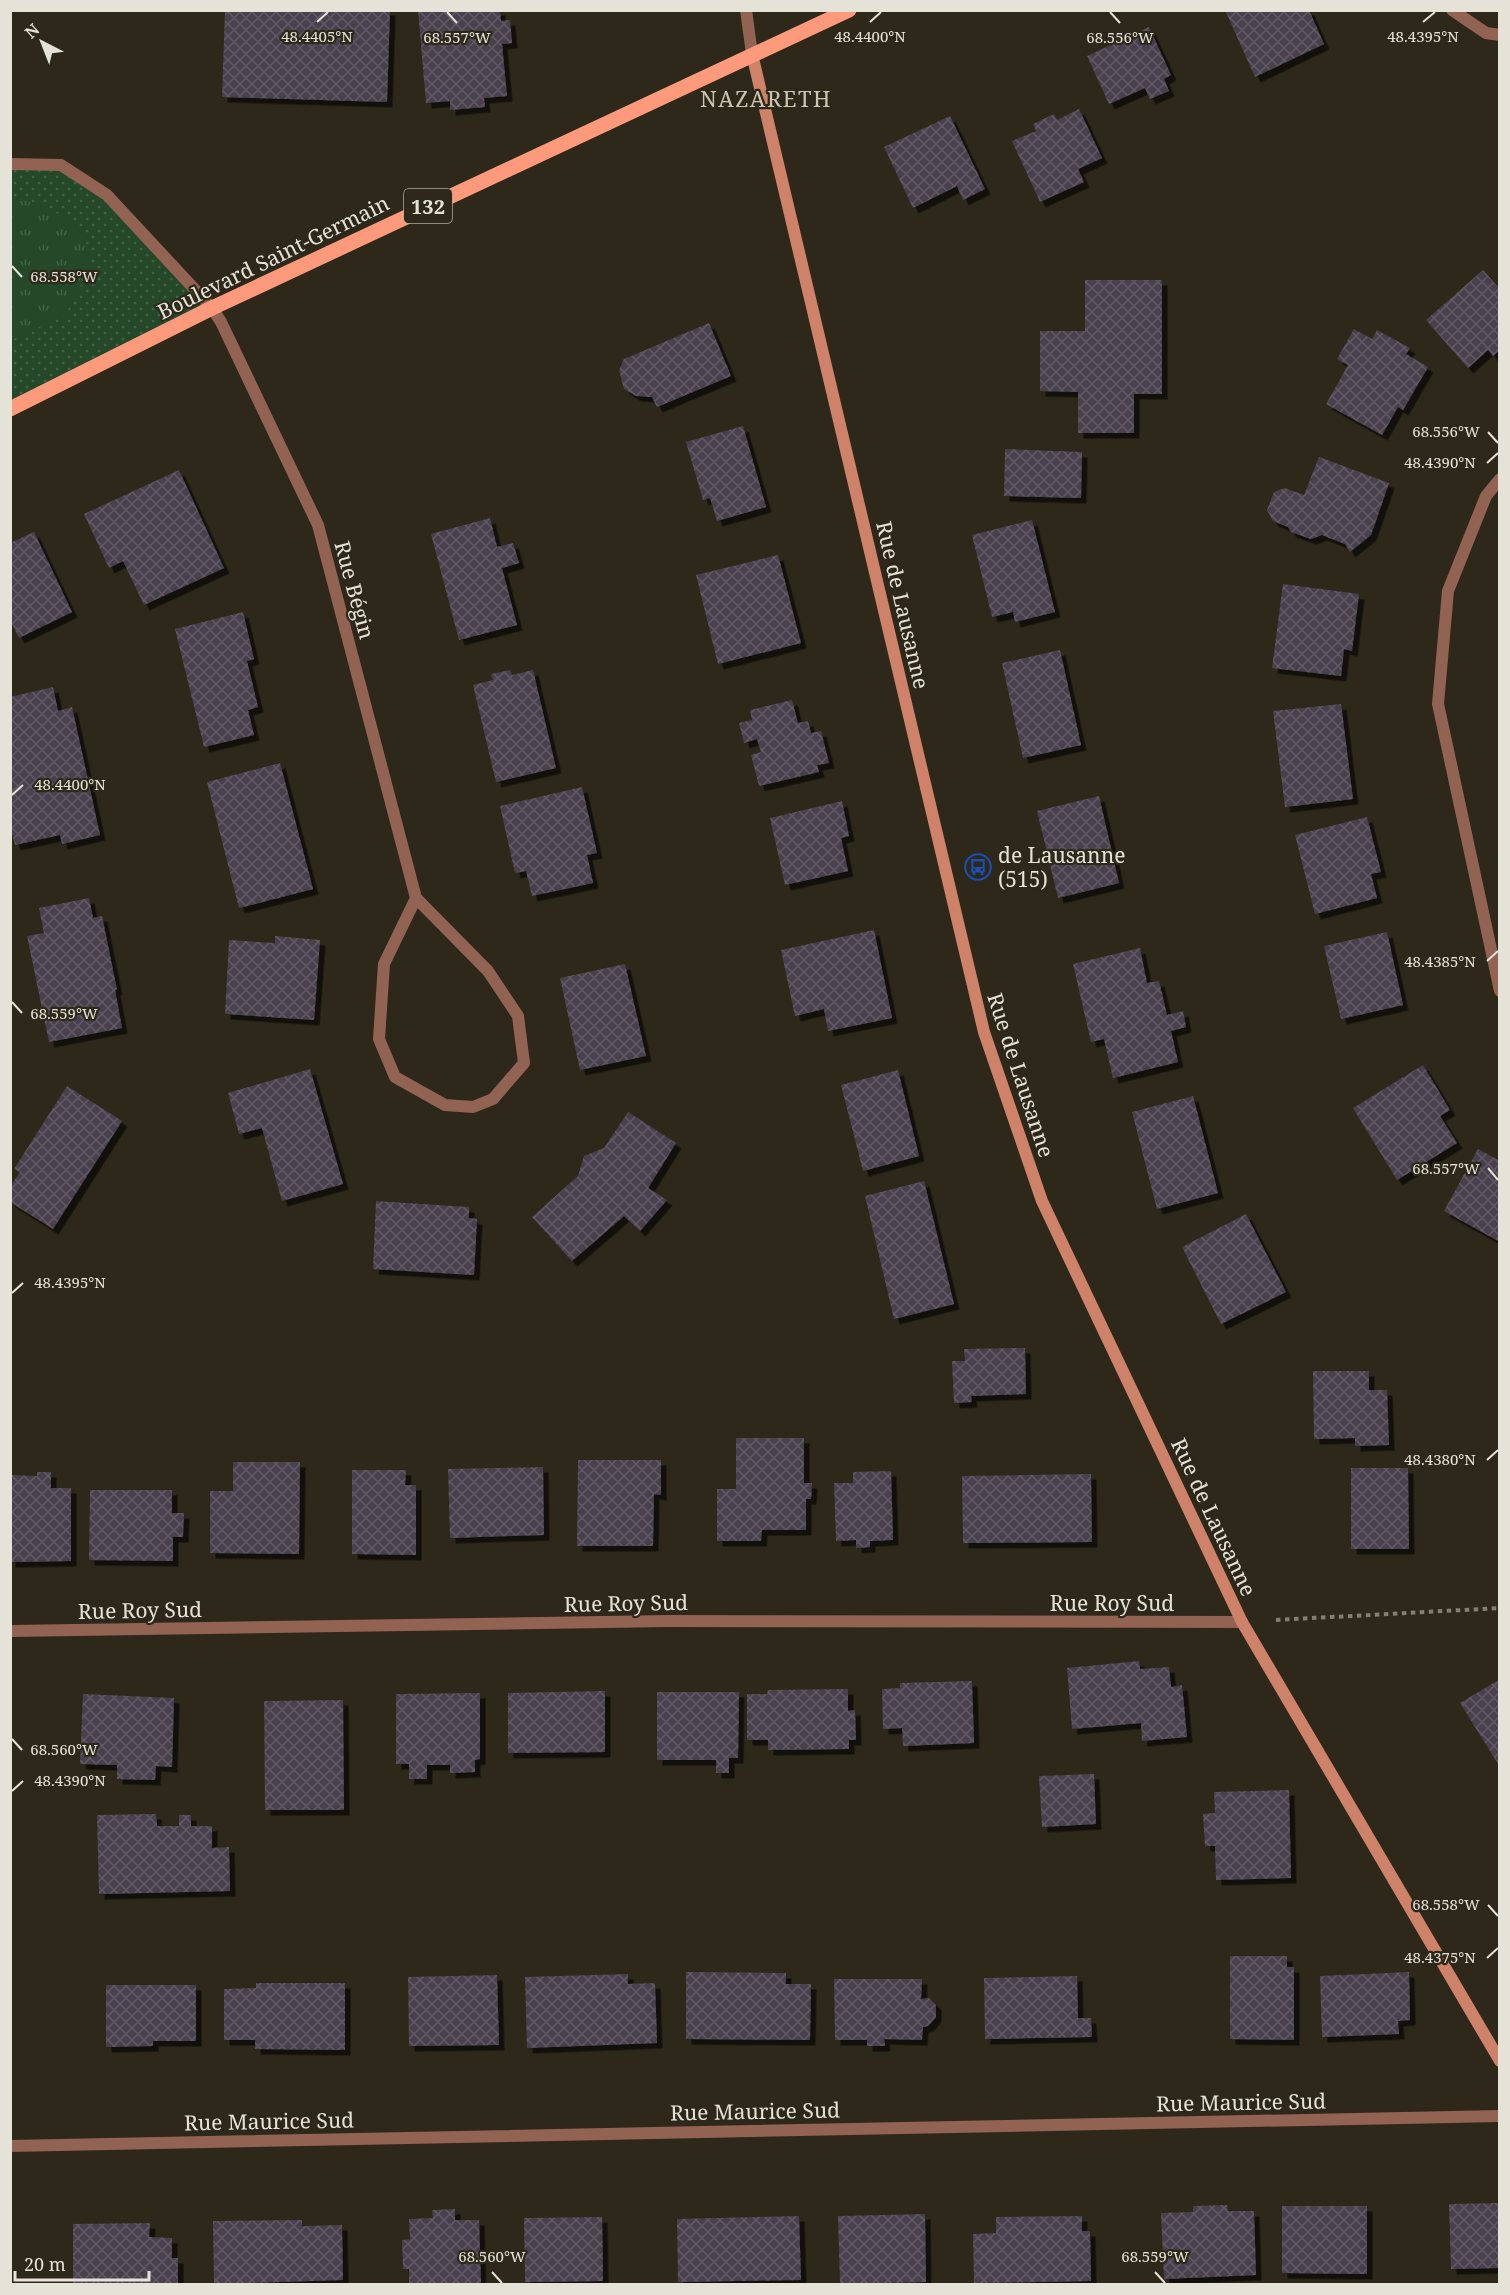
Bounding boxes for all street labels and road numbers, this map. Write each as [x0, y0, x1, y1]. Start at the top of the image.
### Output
street label: Boulevard Saint-Germain [152, 189, 394, 325]
road number: 132 [404, 189, 452, 223]
street label: Rue de Lausanne [870, 518, 936, 692]
street label: Rue Bégin [328, 538, 382, 642]
street label: Rue de Lausanne [981, 989, 1061, 1161]
street label: Rue de Lausanne [1165, 1433, 1263, 1601]
street label: Rue Roy Sud [564, 1588, 688, 1618]
street label: Rue Roy Sud [1050, 1589, 1174, 1617]
street label: Rue Roy Sud [78, 1595, 202, 1625]
street label: Rue Maurice Sud [1156, 2087, 1326, 2117]
street label: Rue Maurice Sud [670, 2096, 840, 2126]
street label: Rue Maurice Sud [184, 2106, 354, 2136]

